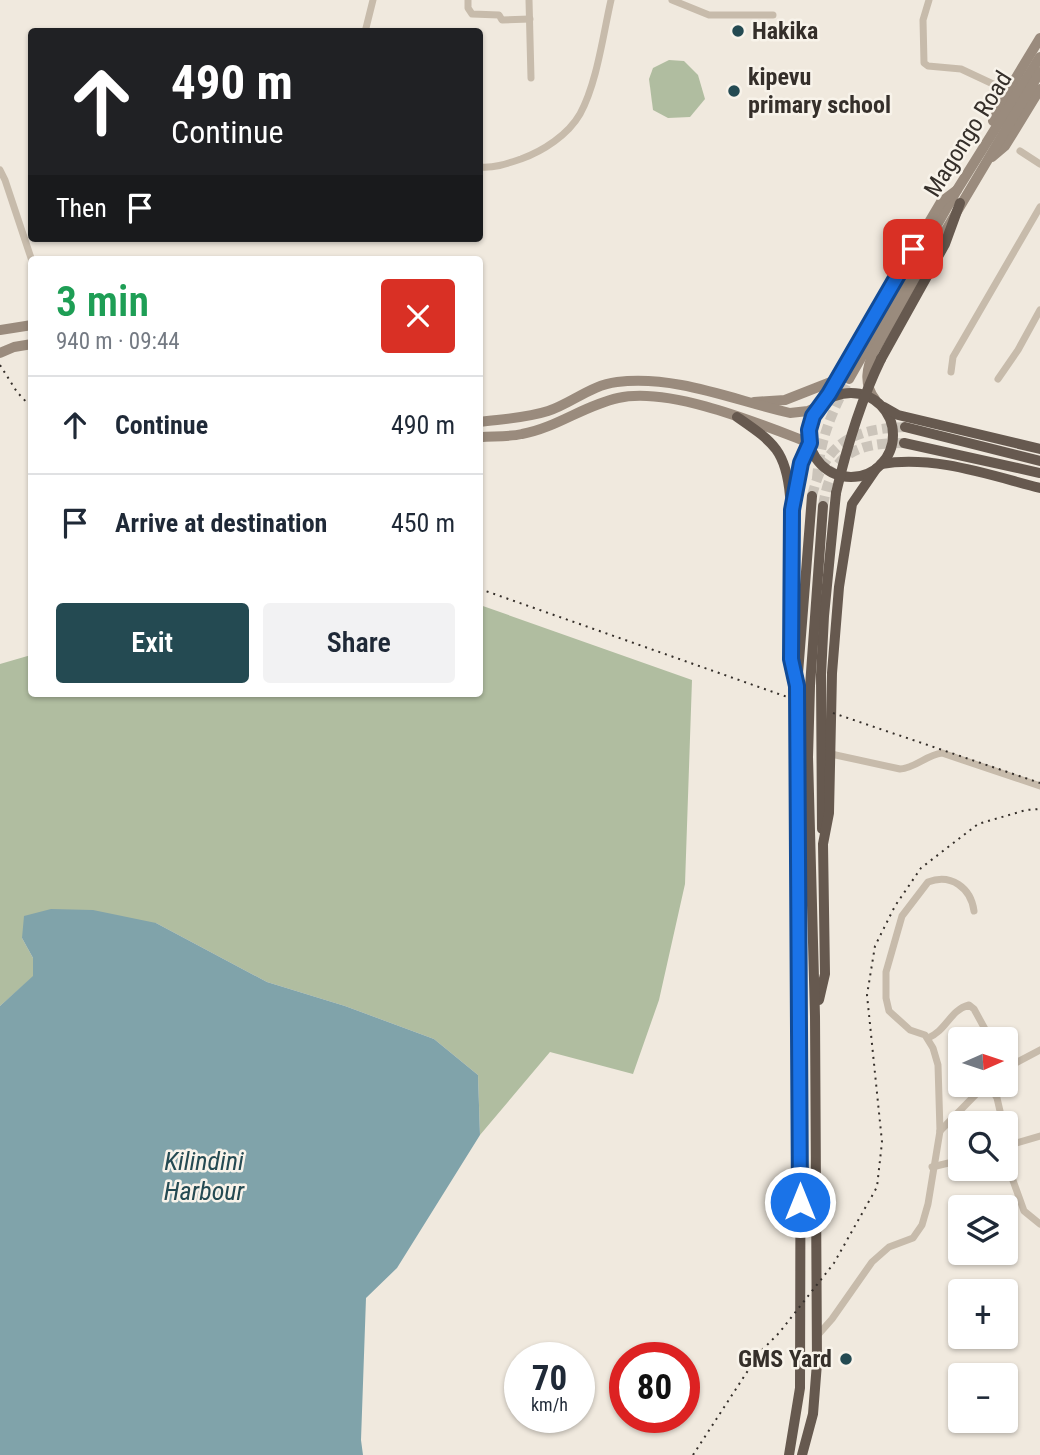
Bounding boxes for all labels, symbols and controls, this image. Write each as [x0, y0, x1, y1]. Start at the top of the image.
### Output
place label: Hakika [752, 17, 818, 45]
marker: Hakika [730, 23, 746, 39]
text: 490 m [171, 54, 293, 111]
icon: ahead [56, 56, 147, 147]
place label: kipevu primary school [748, 63, 891, 119]
street label: Magongo Road [918, 66, 1018, 202]
marker: kipevu primary school [726, 83, 742, 99]
text: Continue [171, 113, 283, 151]
icon: arrive [121, 189, 159, 227]
text: Then [56, 193, 107, 223]
pin [883, 219, 943, 279]
icon: arrive [894, 230, 932, 268]
text: 3 min [56, 277, 149, 326]
button: close [381, 279, 455, 353]
text: 940 m · 09:44 [56, 328, 180, 355]
icon: ahead [56, 406, 94, 444]
text: Continue [115, 410, 208, 440]
text: 490 m [391, 410, 455, 440]
icon: arrive [56, 504, 94, 542]
text: Arrive at destination [115, 508, 327, 538]
text: 450 m [391, 508, 455, 538]
button: Exit [56, 603, 249, 683]
button: Share [263, 603, 455, 683]
north arrow [948, 1027, 1018, 1097]
map controls [948, 1027, 1018, 1433]
button: search [948, 1111, 1018, 1181]
water label: Kilindini Harbour [164, 1146, 246, 1206]
position arrow [763, 1165, 837, 1239]
button: layers [948, 1195, 1018, 1265]
button: + [948, 1279, 1018, 1349]
speed limit sign: 80 [609, 1342, 700, 1433]
place label: GMS Yard [738, 1345, 832, 1373]
marker: GMS Yard [838, 1351, 854, 1367]
text: 70 [532, 1358, 567, 1399]
button: − [948, 1363, 1018, 1433]
text: km/h [531, 1394, 568, 1415]

